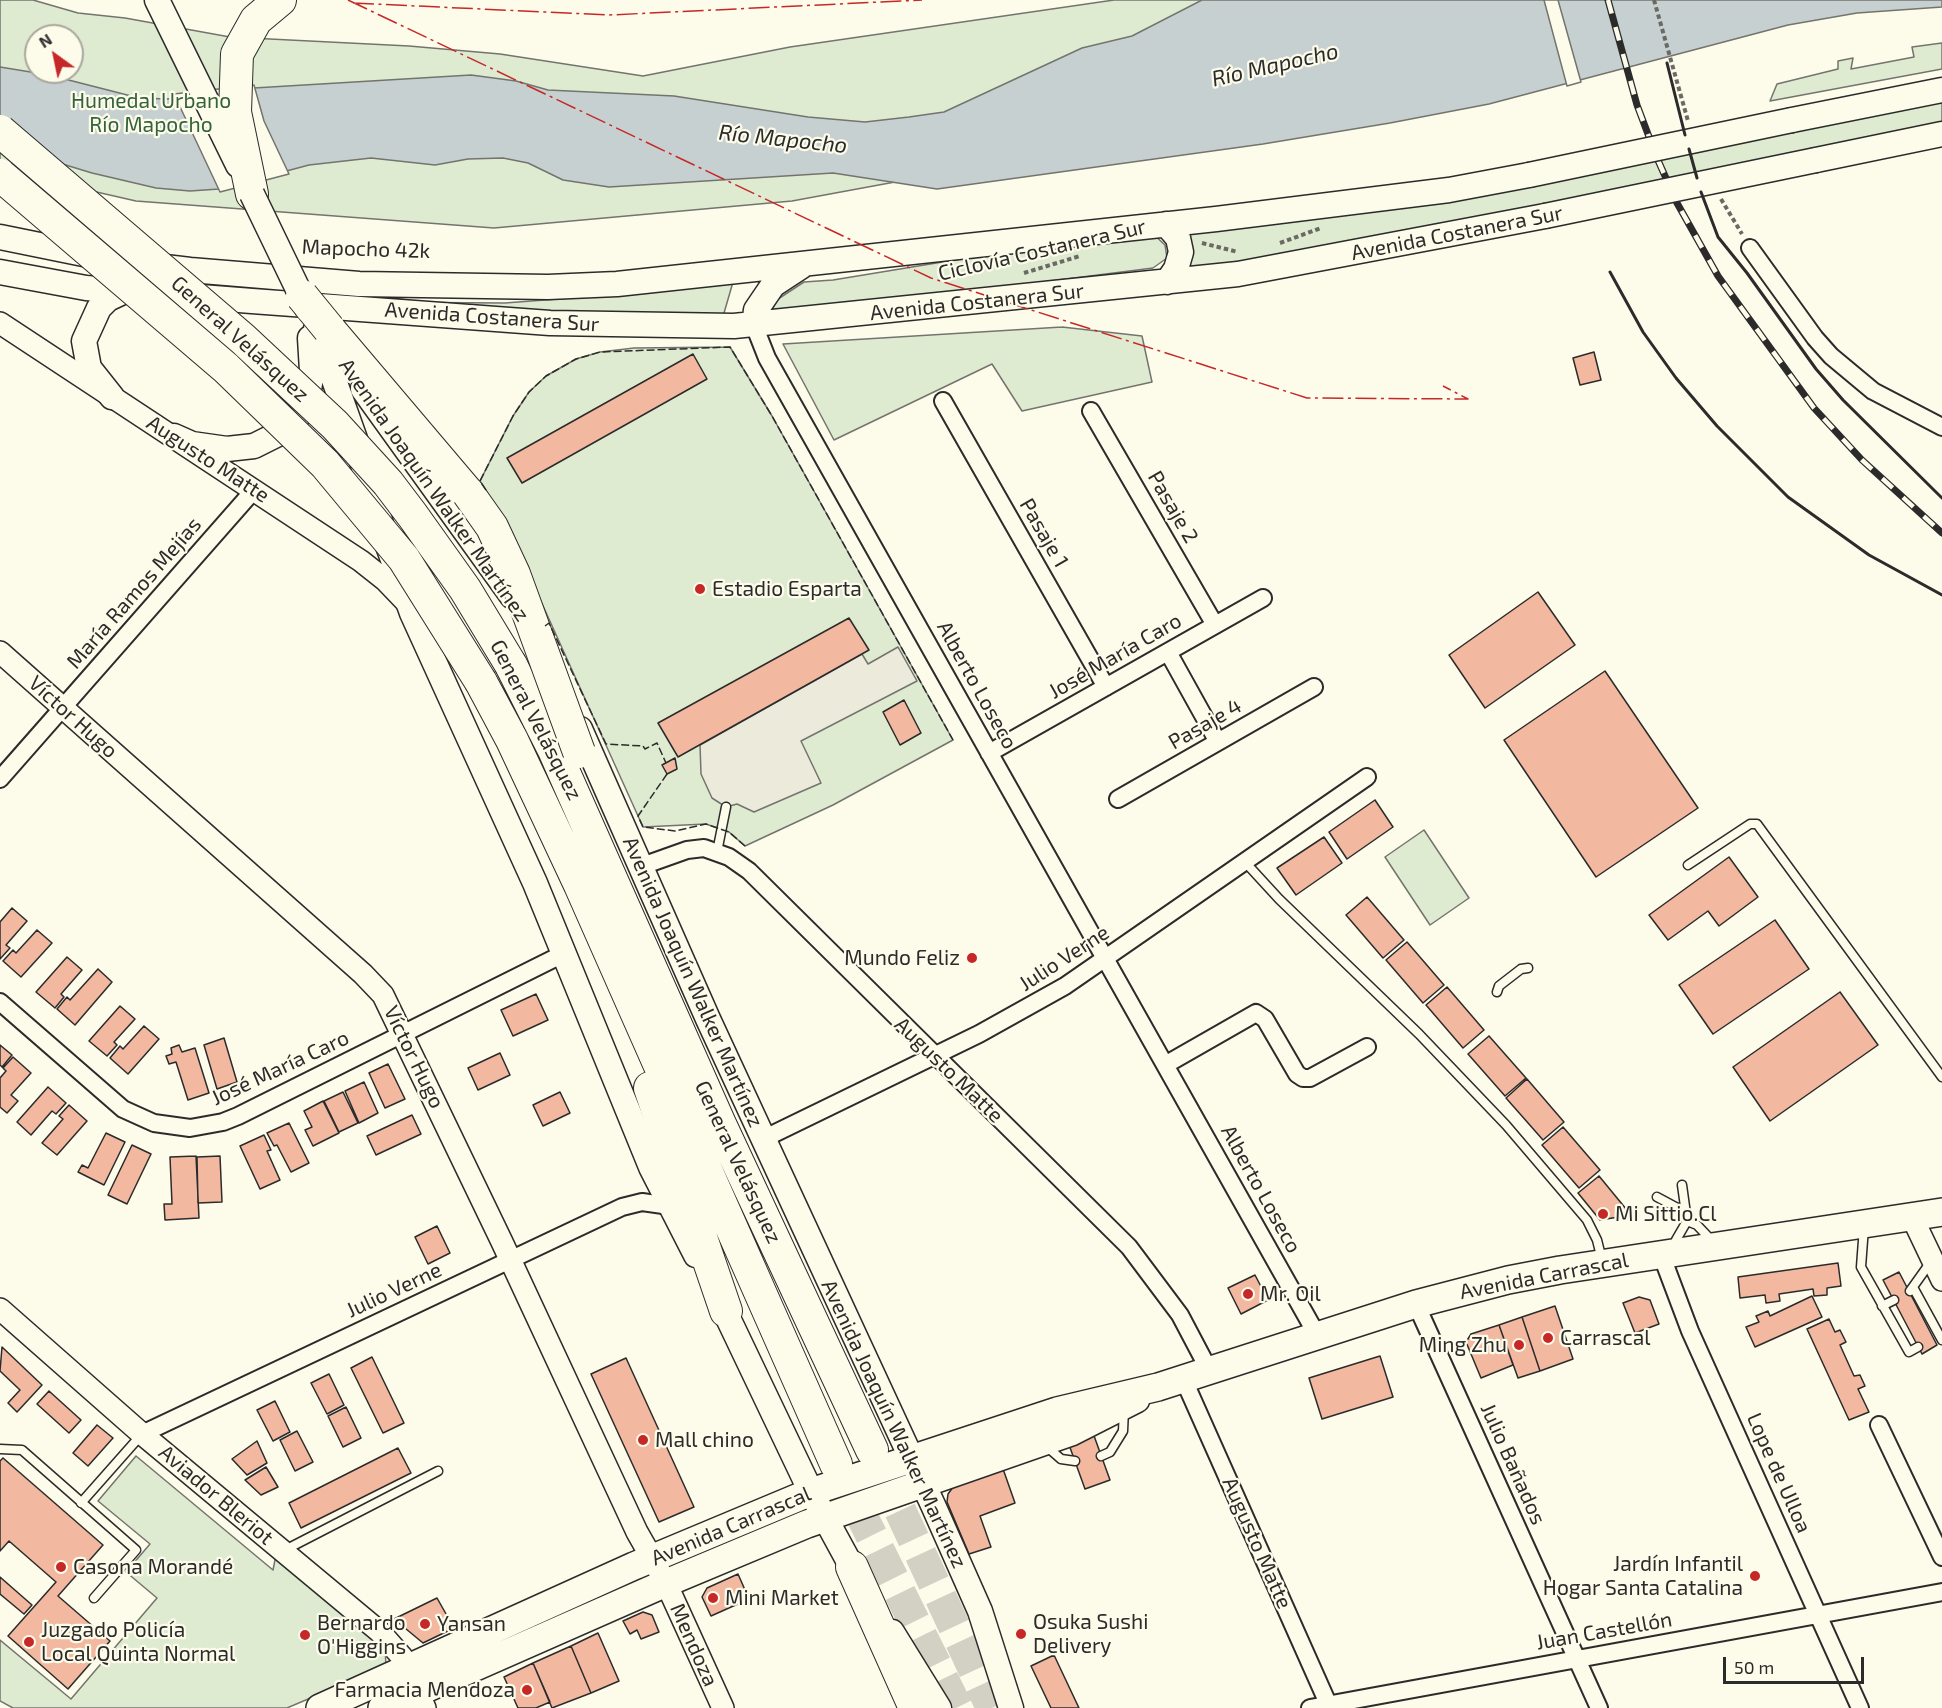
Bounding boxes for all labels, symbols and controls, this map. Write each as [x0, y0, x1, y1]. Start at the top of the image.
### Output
north arrow [24, 24, 84, 84]
text: N [35, 29, 55, 51]
water label: Río Mapocho [1209, 38, 1341, 92]
park label: Humedal Urbano Río Mapocho [71, 88, 231, 138]
water label: Río Mapocho [717, 119, 849, 159]
street label: Avenida Costanera Sur [1349, 200, 1565, 266]
street label: Ciclovía Costanera Sur [936, 214, 1148, 286]
street label: Mapocho 42k [301, 234, 431, 264]
street label: General Velásquez [166, 271, 314, 407]
street label: Avenida Costanera Sur [869, 278, 1085, 326]
street label: Avenida Costanera Sur [384, 297, 600, 337]
street label: Avenida Joaquín Walker Martínez [333, 354, 535, 626]
street label: Augusto Matte [142, 410, 274, 508]
street label: Pasaje 2 [1142, 466, 1204, 548]
street label: Pasaje 1 [1014, 494, 1074, 572]
street label: María Ramos Mejías [61, 512, 207, 674]
place label: Estadio Esparta [712, 576, 862, 602]
marker: Estadio Esparta [693, 582, 707, 596]
street label: José María Caro [1044, 608, 1186, 704]
street label: Alberto Loseco [932, 617, 1022, 753]
street label: General Velásquez [485, 636, 587, 804]
street label: Víctor Hugo [23, 671, 123, 763]
street label: Pasaje 4 [1164, 693, 1246, 755]
street label: Avenida Joaquín Walker Martínez [617, 833, 769, 1131]
street label: Julio Verne [1014, 920, 1114, 996]
place label: Mundo Feliz [844, 945, 960, 971]
marker: Mundo Feliz [965, 951, 979, 965]
street label: Víctor Hugo [378, 1002, 450, 1112]
street label: Augusto Matte [889, 1012, 1009, 1128]
street label: José María Caro [207, 1025, 353, 1111]
street label: General Velásquez [689, 1077, 787, 1247]
street label: Alberto Loseco [1216, 1121, 1306, 1257]
place label: Mi Sittio.Cl [1615, 1201, 1716, 1227]
marker: Mi Sittio.Cl [1596, 1207, 1610, 1221]
street label: Avenida Carrascal [1458, 1247, 1630, 1305]
street label: Julio Verne [342, 1257, 446, 1323]
street label: Avenida Joaquín Walker Martínez [816, 1276, 972, 1572]
place label: Mr. Oil [1260, 1281, 1321, 1307]
marker: Mr. Oil [1241, 1287, 1255, 1301]
place label: Carrascal [1560, 1325, 1651, 1351]
marker: Carrascal [1541, 1331, 1555, 1345]
place label: Ming Zhu [1419, 1332, 1507, 1358]
marker: Ming Zhu [1512, 1338, 1526, 1352]
street label: Julio Bañados [1475, 1399, 1551, 1529]
street label: Lope de Ulloa [1741, 1409, 1817, 1537]
place label: Mall chino [655, 1427, 754, 1453]
marker: Mall chino [636, 1433, 650, 1447]
street label: Aviador Bleriot [154, 1440, 278, 1550]
street label: Augusto Matte [1217, 1473, 1297, 1613]
street label: Avenida Carrascal [647, 1481, 815, 1571]
place label: Jardín Infantil Hogar Santa Catalina [1543, 1551, 1743, 1601]
place label: Casona Morandé [73, 1554, 233, 1580]
marker: Casona Morandé [54, 1560, 68, 1574]
marker: Jardín Infantil Hogar Santa Catalina [1748, 1569, 1762, 1583]
place label: Mini Market [725, 1585, 839, 1611]
marker: Mini Market [706, 1591, 720, 1605]
street label: Mendoza [665, 1600, 723, 1690]
street label: Juan Castellón [1534, 1607, 1674, 1655]
place label: Osuka Sushi Delivery [1033, 1609, 1148, 1659]
place label: Bernardo O'Higgins [317, 1610, 406, 1660]
place label: Yansan [437, 1611, 506, 1637]
place label: Juzgado Policía Local Quinta Normal [41, 1617, 235, 1667]
marker: Yansan [418, 1617, 432, 1631]
marker: Osuka Sushi Delivery [1014, 1627, 1028, 1641]
marker: Bernardo O'Higgins [298, 1628, 312, 1642]
marker: Juzgado Policía Local Quinta Normal [22, 1635, 36, 1649]
scale bar [1726, 1645, 1867, 1683]
text: 50 m [1734, 1656, 1774, 1678]
place label: Farmacia Mendoza [335, 1677, 515, 1703]
marker: Farmacia Mendoza [520, 1683, 534, 1697]

